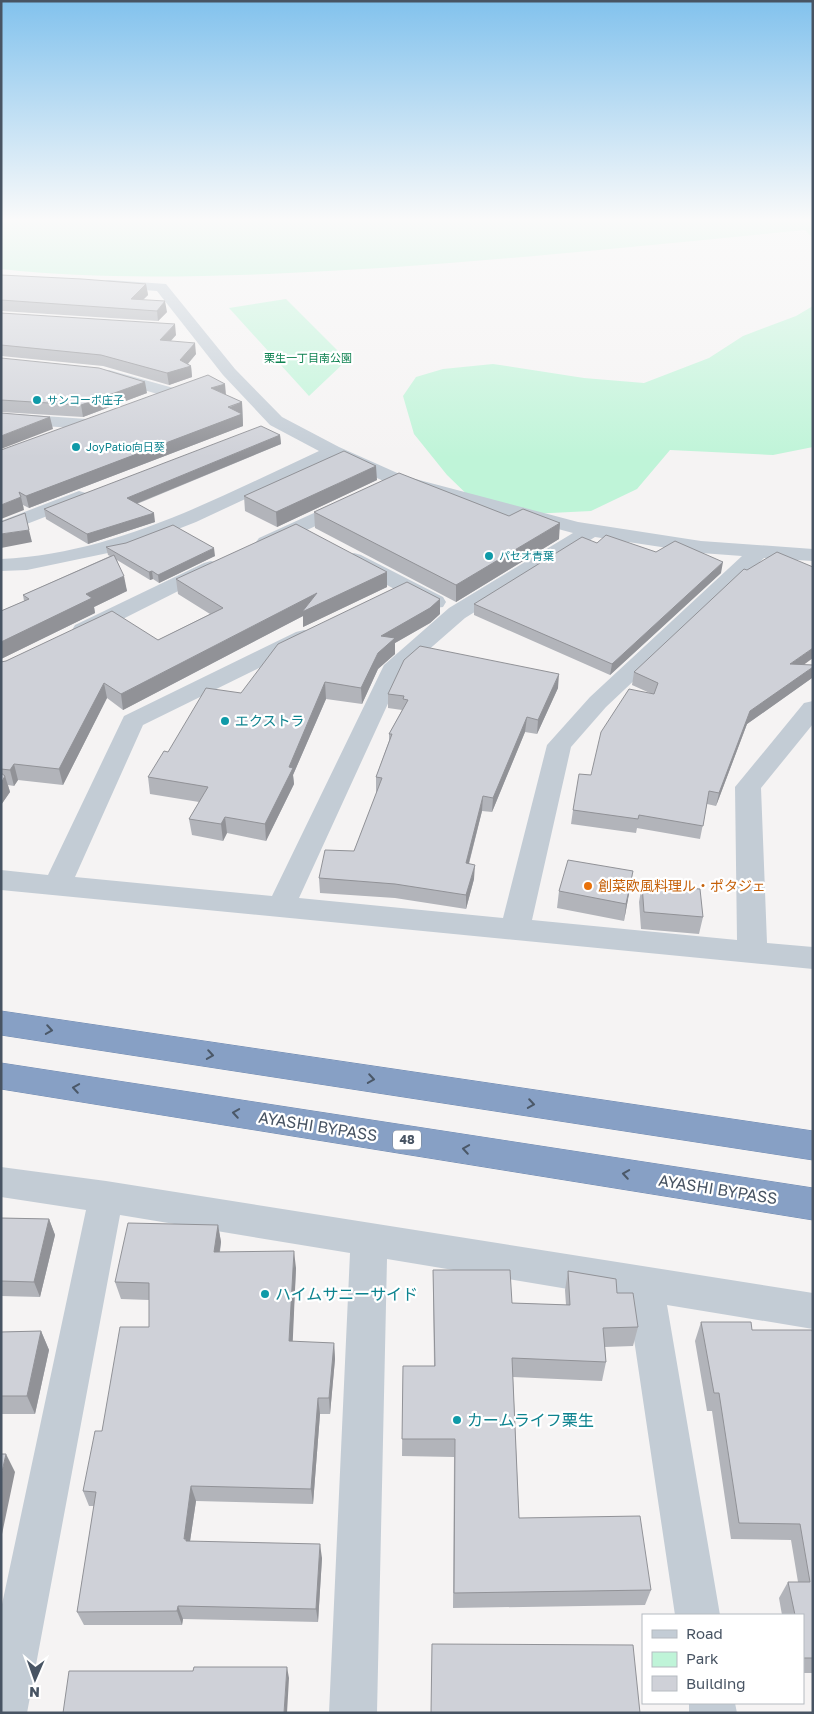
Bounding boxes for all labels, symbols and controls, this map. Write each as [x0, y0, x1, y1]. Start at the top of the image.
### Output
park label: 栗生一丁目南公園 [264, 351, 352, 364]
place label: サンコーポ庄子 [47, 393, 124, 406]
marker: サンコーポ庄子 [31, 394, 43, 406]
place label: JoyPatio向日葵 [86, 440, 165, 453]
marker: JoyPatio向日葵 [70, 441, 82, 453]
place label: パセオ青葉 [499, 549, 554, 562]
marker: パセオ青葉 [483, 550, 495, 562]
place label: エクストラ [235, 712, 305, 729]
marker: エクストラ [219, 715, 231, 727]
place label: 創菜欧風料理ル・ポタジェ [598, 877, 766, 894]
marker: 創菜欧風料理ル・ポタジェ [582, 880, 594, 892]
one-way arrow [45, 1025, 54, 1035]
one-way arrow [206, 1049, 214, 1060]
one-way arrow [366, 1074, 375, 1084]
one-way arrow [71, 1083, 80, 1093]
one-way arrow [528, 1098, 536, 1109]
street label: AYASHI BYPASS [257, 1107, 379, 1145]
one-way arrow [232, 1108, 240, 1118]
road number: 48 [393, 1130, 421, 1150]
one-way arrow [461, 1144, 469, 1155]
one-way arrow [622, 1170, 631, 1180]
street label: AYASHI BYPASS [657, 1170, 779, 1208]
place label: ハイムサニーサイド [275, 1284, 418, 1304]
marker: ハイムサニーサイド [259, 1288, 271, 1300]
place label: カームライフ栗生 [467, 1410, 594, 1430]
marker: カームライフ栗生 [451, 1414, 463, 1426]
legend [642, 1614, 804, 1704]
text: Road [686, 1624, 723, 1642]
text: Park [686, 1649, 719, 1667]
north arrow [10, 1654, 60, 1704]
text: Building [686, 1674, 746, 1692]
text: N [29, 1684, 40, 1701]

